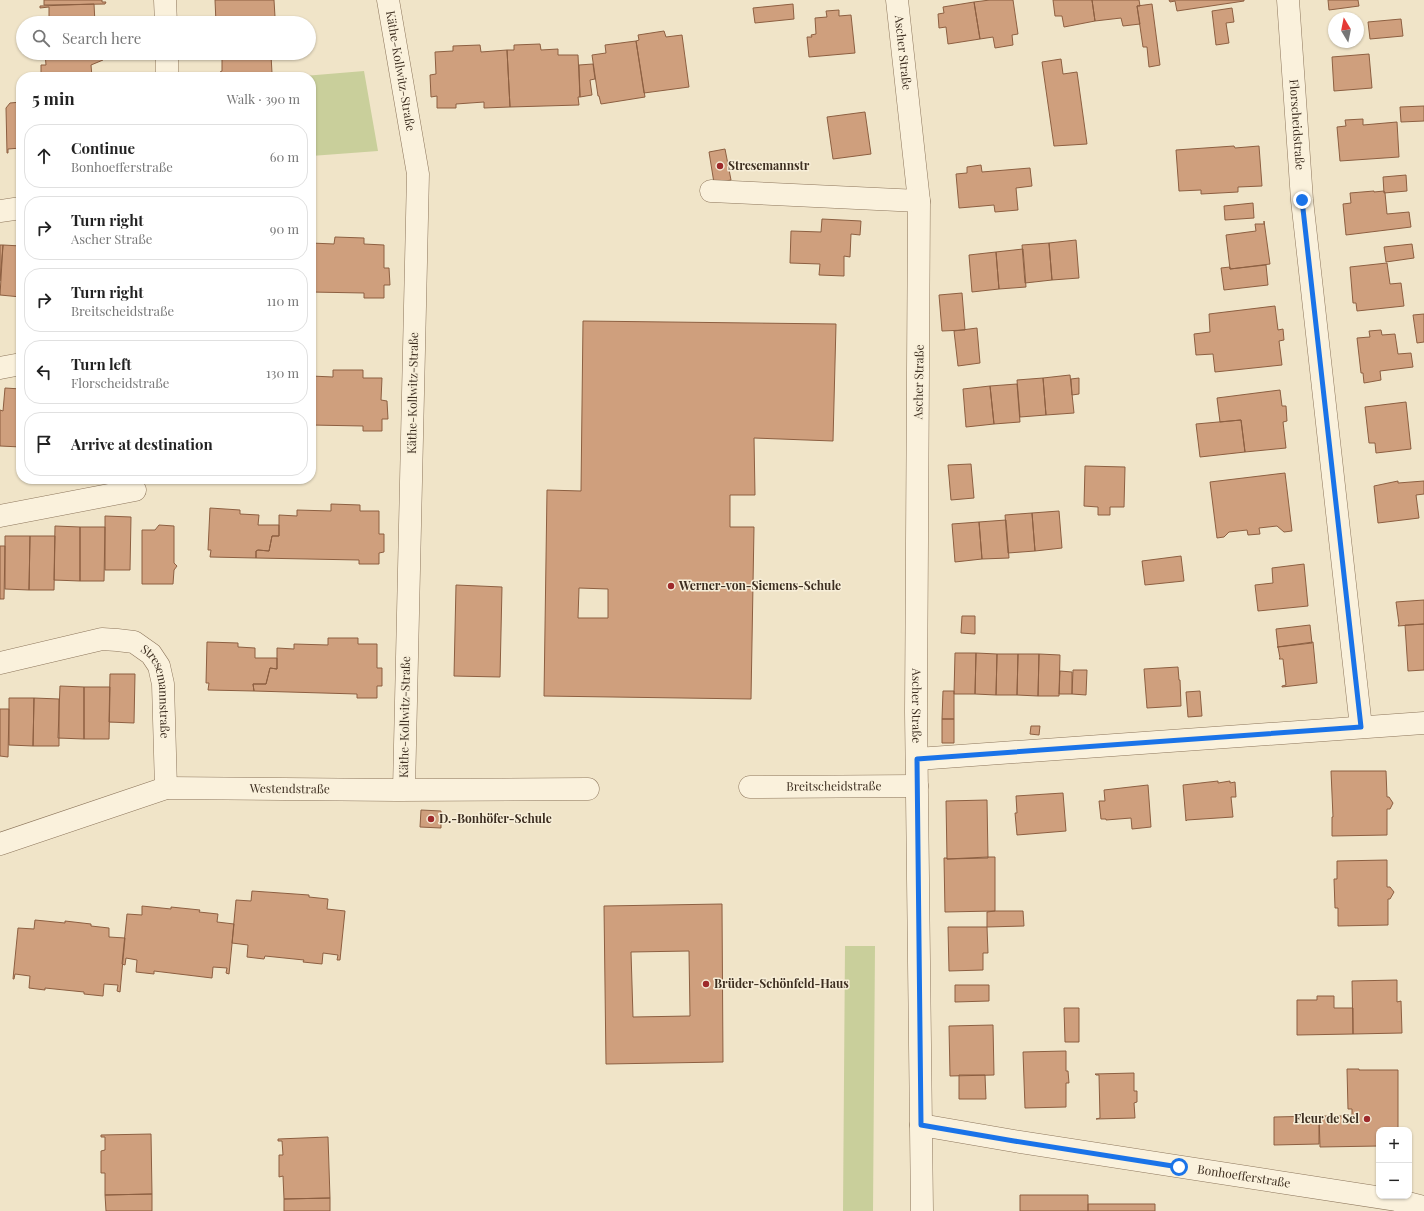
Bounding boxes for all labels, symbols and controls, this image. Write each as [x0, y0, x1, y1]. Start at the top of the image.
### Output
street label: Käthe-Kollwitz-Straße [383, 9, 419, 132]
north arrow [1328, 12, 1364, 48]
street label: Ascher Straße [892, 13, 916, 91]
search box [16, 16, 316, 60]
icon: search [30, 27, 52, 49]
text: Search here [62, 28, 141, 48]
street label: Florscheidstraße [1287, 79, 1309, 171]
text: 5 min [32, 87, 75, 109]
text: Walk · 390 m [227, 90, 300, 107]
text: Continue [71, 138, 135, 158]
icon: ahead [33, 145, 55, 167]
text: 60 m [270, 148, 299, 165]
place label: Stresemannstr [728, 157, 810, 173]
text: Bonhoefferstraße [71, 158, 173, 175]
marker: Stresemannstr [715, 161, 725, 171]
route end [1293, 191, 1311, 209]
text: Turn right [71, 210, 144, 230]
icon: right [33, 217, 55, 239]
text: 90 m [270, 220, 299, 237]
text: Ascher Straße [71, 230, 152, 247]
text: Turn right [71, 282, 144, 302]
icon: right [33, 289, 55, 311]
text: 110 m [267, 292, 299, 309]
text: Breitscheidstraße [71, 302, 174, 319]
street label: Käthe-Kollwitz-Straße [403, 332, 421, 454]
street label: Ascher Straße [909, 344, 927, 421]
text: Turn left [71, 354, 132, 374]
icon: left [33, 361, 55, 383]
text: 130 m [266, 364, 299, 381]
text: Florscheidstraße [71, 374, 169, 391]
icon: arrive [33, 433, 55, 455]
text: Arrive at destination [71, 434, 213, 454]
place label: Werner-von-Siemens-Schule [678, 577, 841, 593]
marker: Werner-von-Siemens-Schule [666, 581, 676, 591]
street label: Stresemannstraße [138, 640, 174, 739]
street label: Käthe-Kollwitz-Straße [395, 656, 413, 778]
street label: Ascher Straße [909, 667, 925, 743]
street label: Breitscheidstraße [786, 777, 882, 794]
street label: Westendstraße [249, 780, 330, 796]
place label: D.-Bonhöfer-Schule [439, 810, 552, 826]
marker: D.-Bonhöfer-Schule [426, 814, 436, 824]
place label: Brüder-Schönfeld-Haus [714, 975, 849, 991]
marker: Brüder-Schönfeld-Haus [701, 979, 711, 989]
place label: Fleur de Sel [1294, 1110, 1359, 1126]
marker: Fleur de Sel [1362, 1114, 1372, 1124]
map controls [1376, 1127, 1412, 1199]
button: + [1376, 1127, 1412, 1163]
route start [1170, 1158, 1188, 1176]
street label: Bonhoefferstraße [1196, 1160, 1292, 1191]
button: − [1376, 1163, 1412, 1199]

